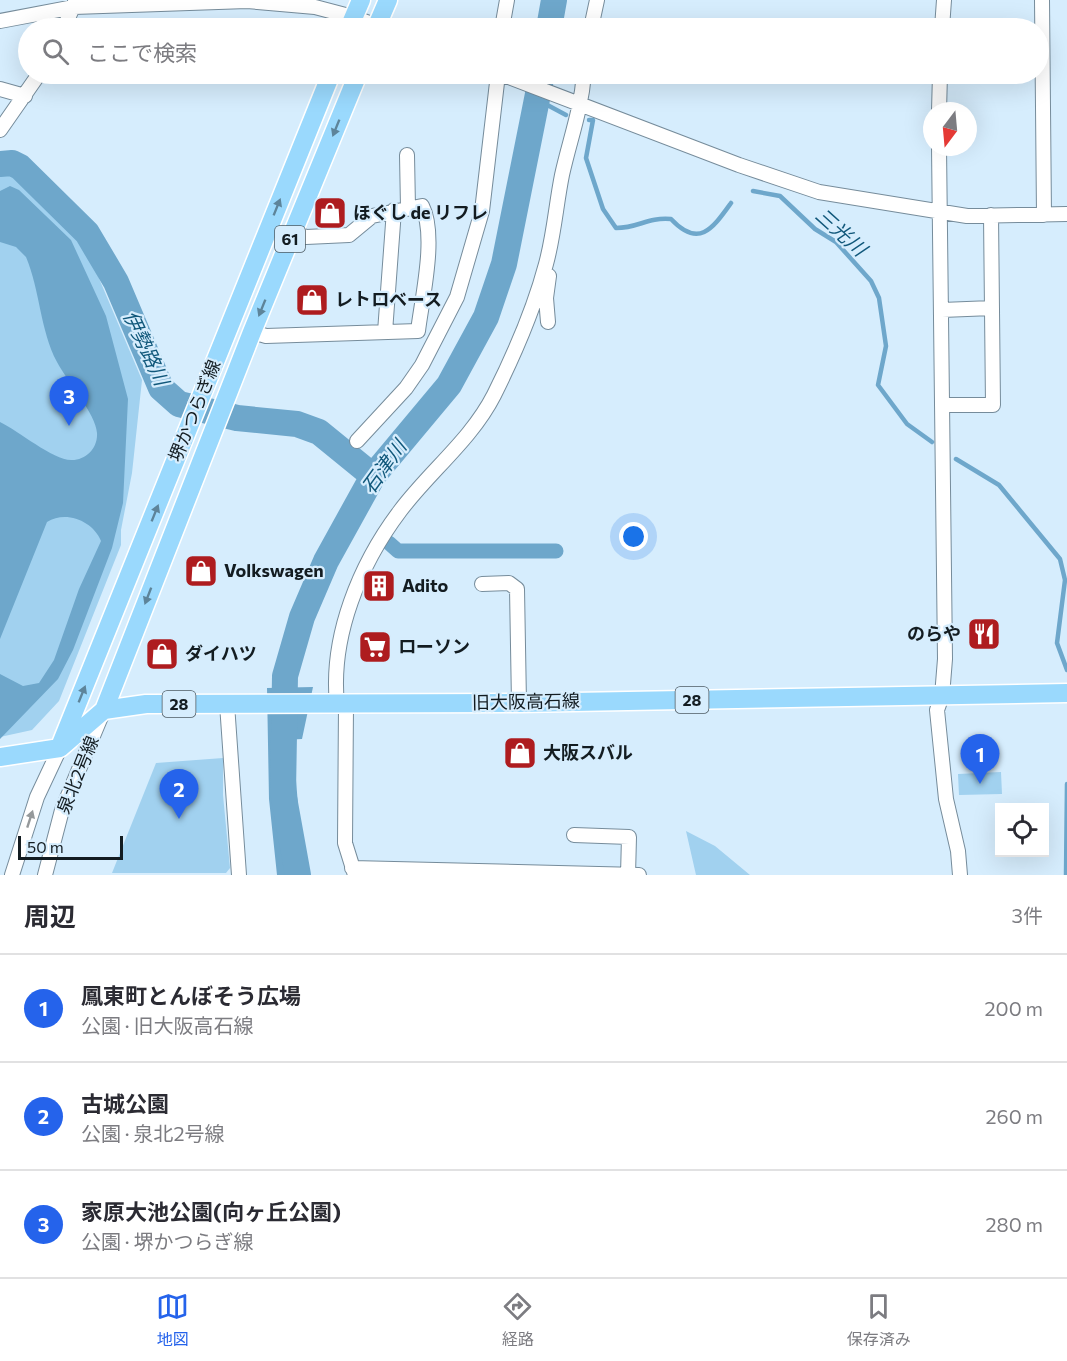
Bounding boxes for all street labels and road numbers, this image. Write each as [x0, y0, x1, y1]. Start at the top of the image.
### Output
road number: 61 [275, 226, 305, 252]
street label: 堺かつらぎ線 [164, 356, 225, 465]
road number: 28 [676, 687, 708, 713]
street label: 旧大阪高石線 [472, 689, 580, 713]
road number: 28 [162, 691, 195, 717]
street label: 泉北2号線 [52, 732, 103, 817]

